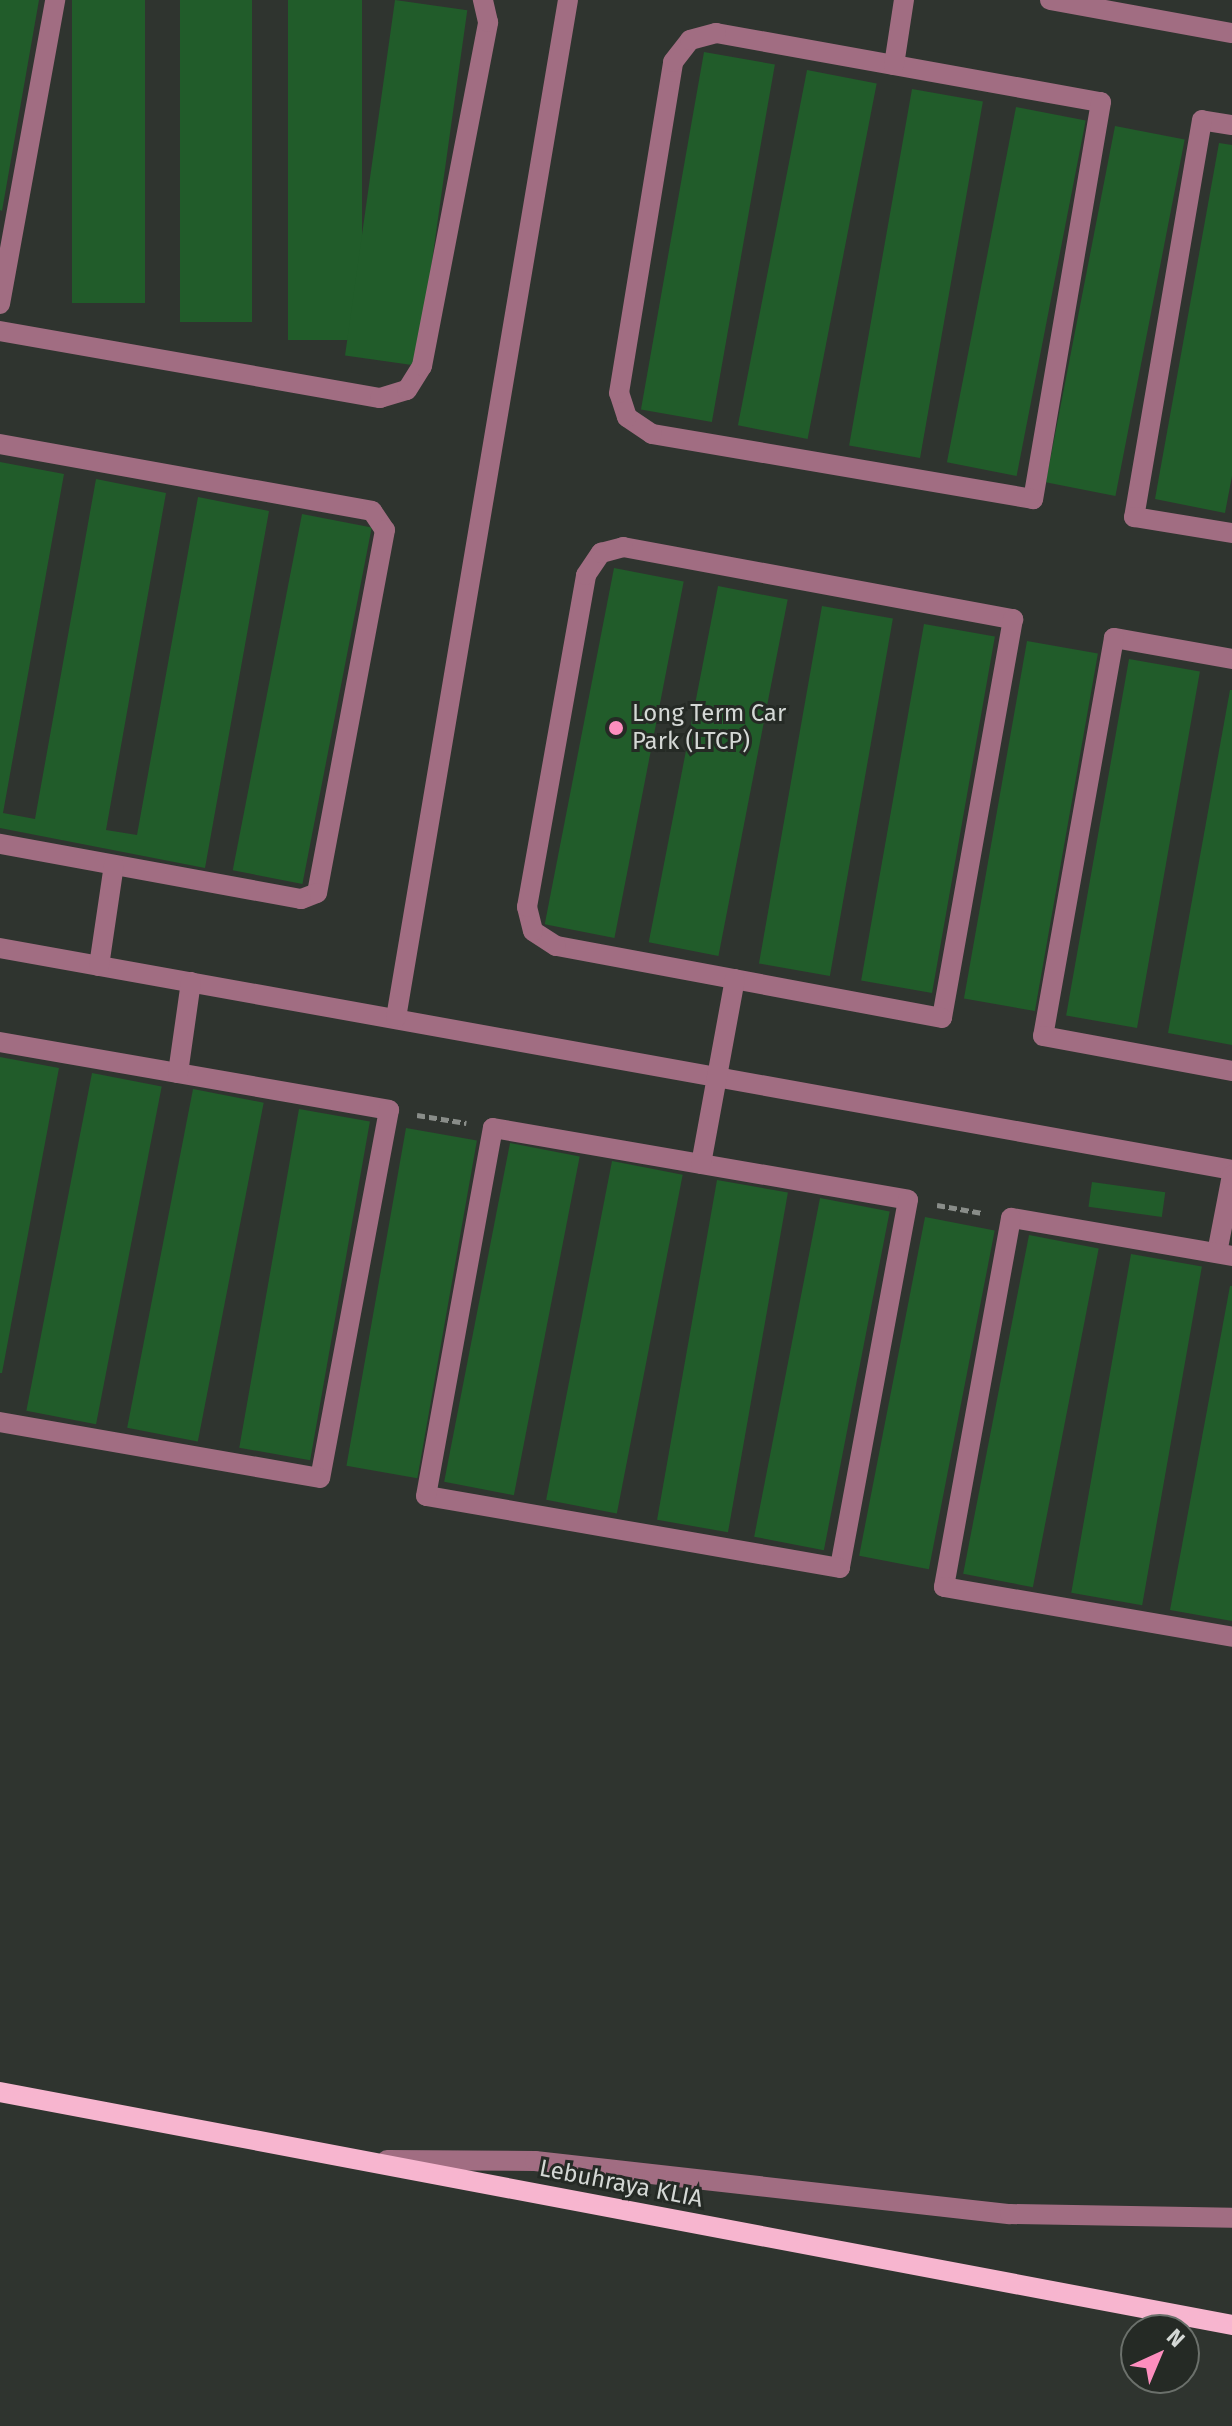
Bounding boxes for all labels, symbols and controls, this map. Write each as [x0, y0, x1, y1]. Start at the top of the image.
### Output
place label: Long Term Car Park (LTCP) [632, 700, 786, 756]
marker: Long Term Car Park (LTCP) [607, 719, 625, 737]
street label: Lebuhraya KLIA [537, 2154, 705, 2214]
north arrow [1120, 2314, 1200, 2394]
text: N [1161, 2323, 1190, 2353]

